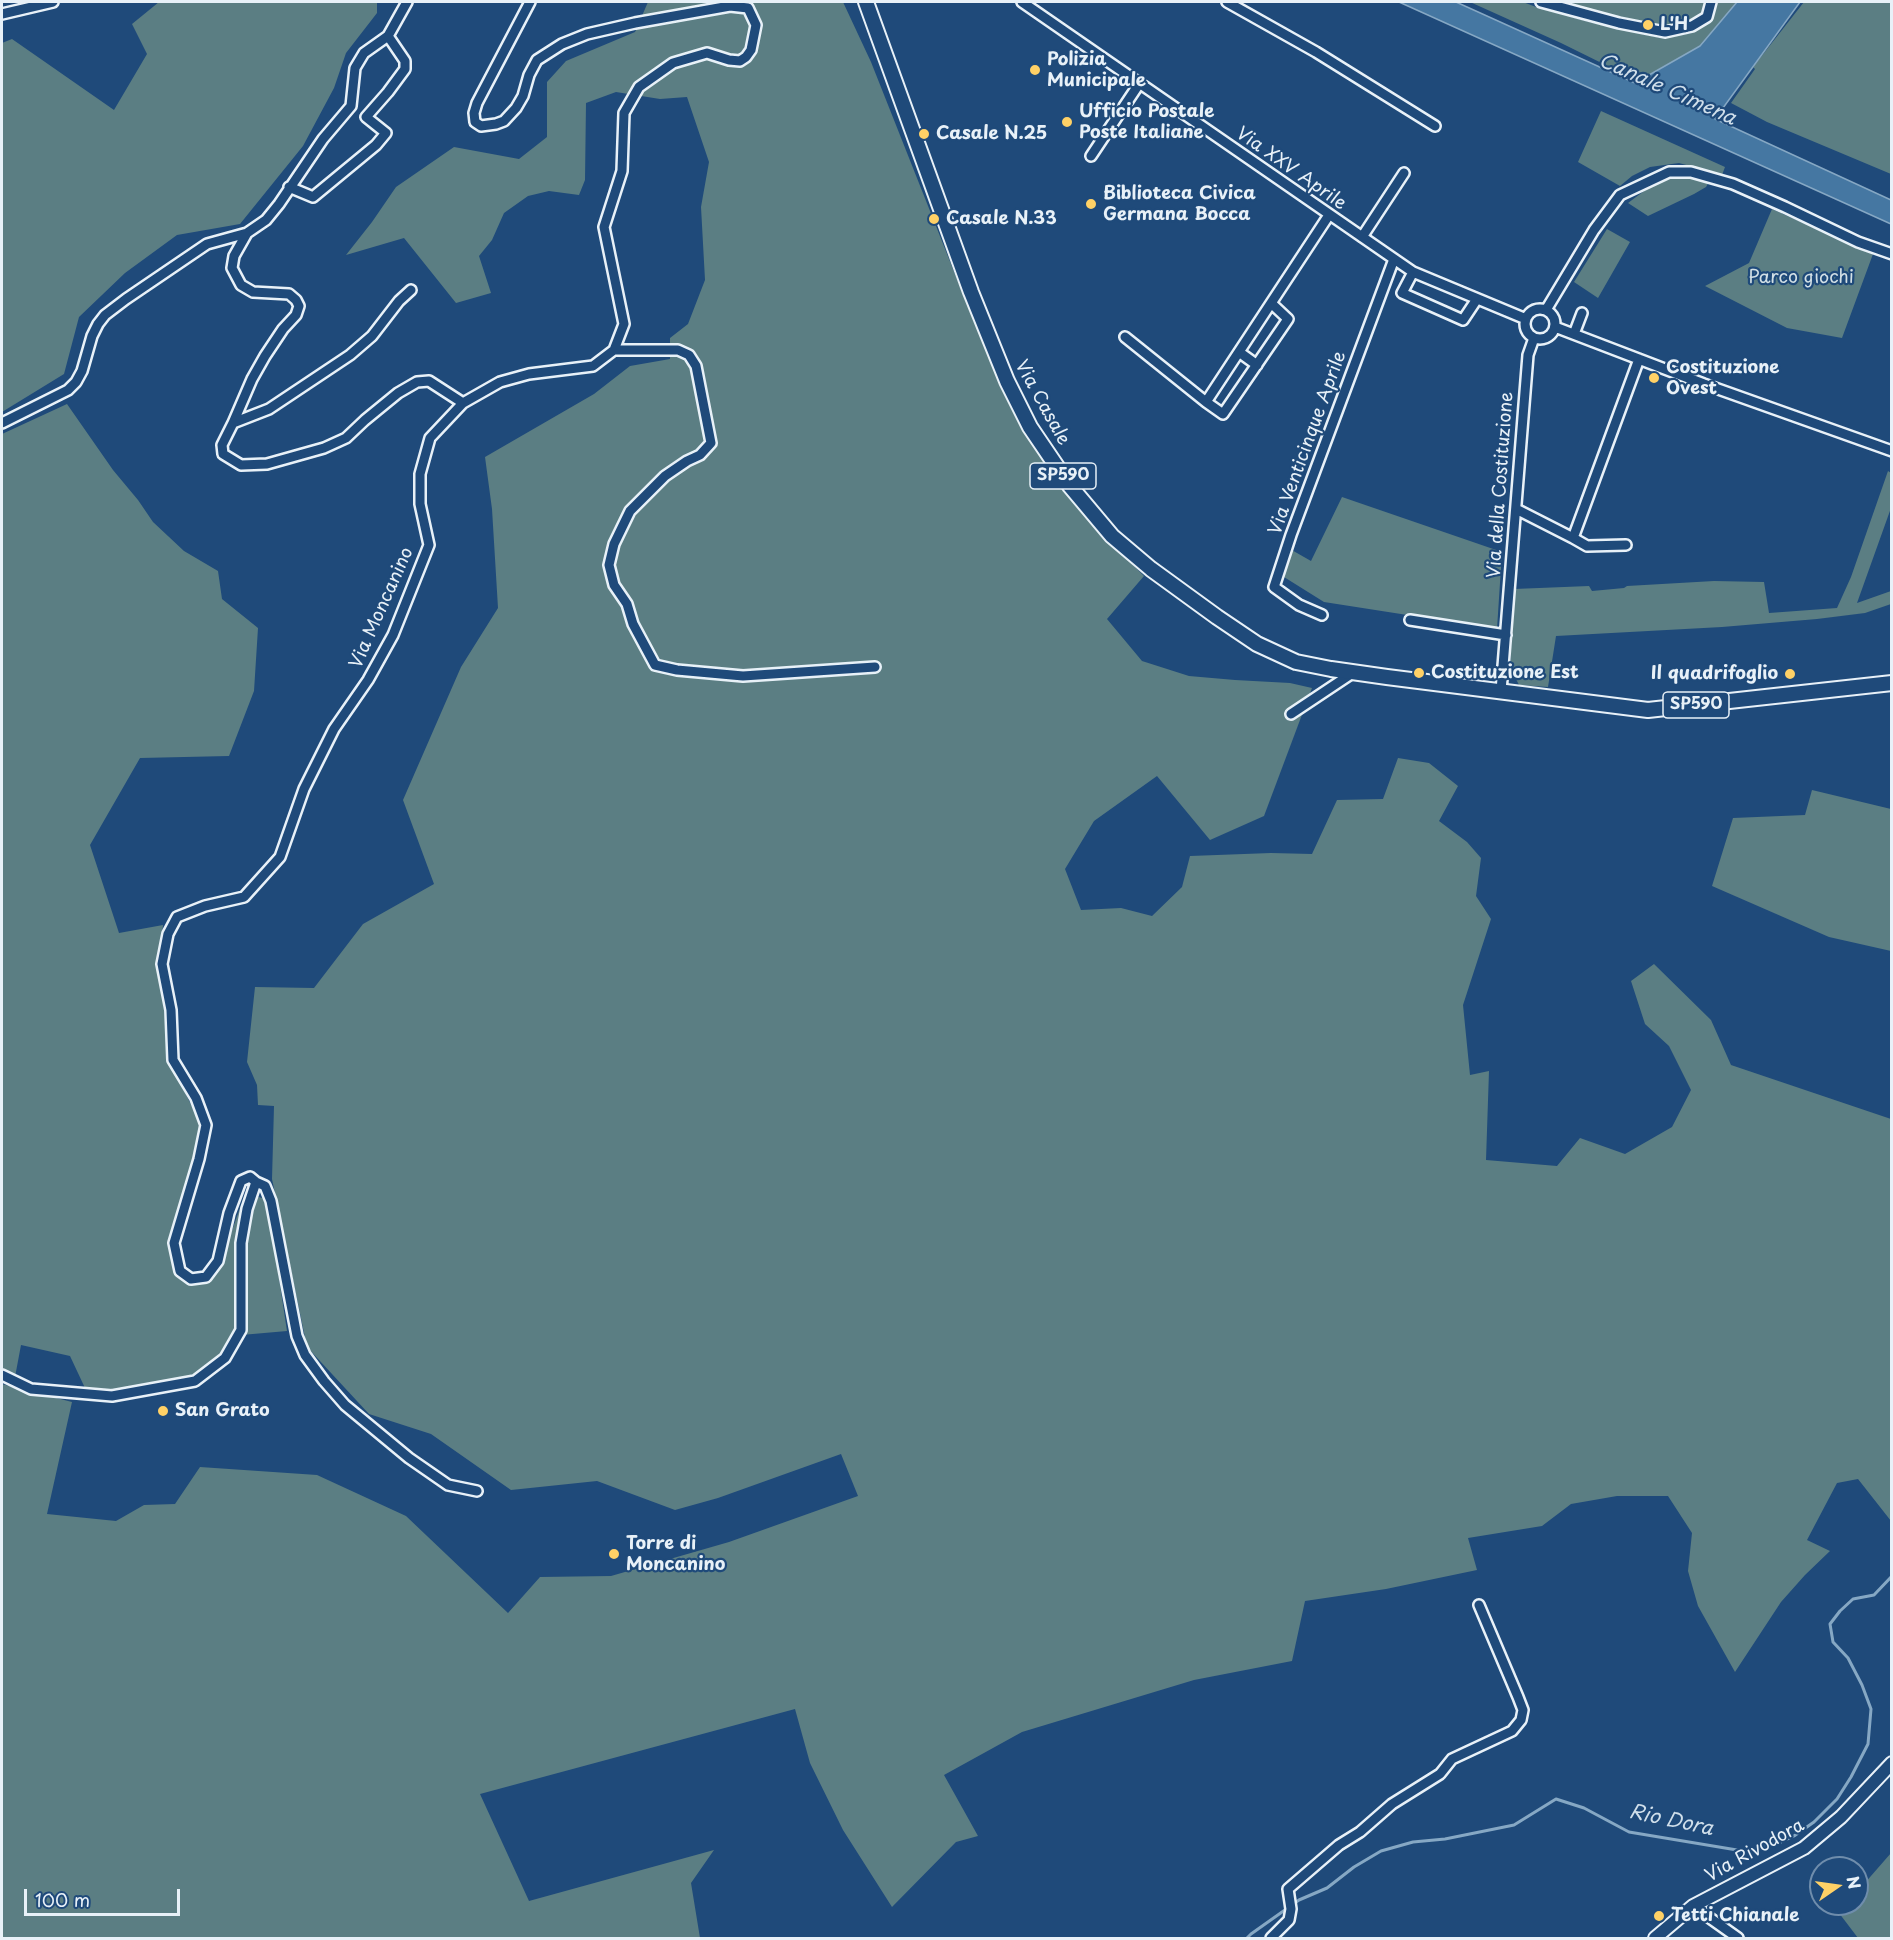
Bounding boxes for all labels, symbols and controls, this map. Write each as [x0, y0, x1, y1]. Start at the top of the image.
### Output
place label: L'H [1660, 14, 1688, 36]
marker: L'H [1641, 18, 1655, 32]
place label: Polizia Municipale [1047, 49, 1146, 92]
water label: Canale Cimena [1595, 49, 1739, 131]
marker: Polizia Municipale [1028, 63, 1042, 77]
place label: Ufficio Postale Poste Italiane [1079, 101, 1214, 144]
marker: Ufficio Postale Poste Italiane [1060, 115, 1074, 129]
place label: Casale N.25 [936, 123, 1047, 145]
street label: Via XXV Aprile [1232, 123, 1350, 215]
marker: Casale N.25 [917, 127, 931, 141]
place label: Biblioteca Civica Germana Bocca [1103, 183, 1256, 226]
marker: Biblioteca Civica Germana Bocca [1084, 197, 1098, 211]
place label: Casale N.33 [946, 208, 1057, 230]
marker: Casale N.33 [927, 212, 941, 226]
park label: Parco giochi [1748, 267, 1854, 289]
street label: Via Venticinque Aprile [1265, 348, 1351, 538]
street label: Via Casale [1010, 357, 1074, 449]
place label: Costituzione Ovest [1666, 357, 1779, 400]
marker: Costituzione Ovest [1647, 371, 1661, 385]
street label: Via della Costituzione [1484, 391, 1518, 579]
road number: SP590 [1030, 463, 1096, 489]
street label: Via Moncanino [346, 544, 418, 672]
place label: Costituzione Est [1431, 662, 1579, 684]
place label: Il quadrifoglio [1651, 663, 1778, 685]
marker: Costituzione Est [1412, 666, 1426, 680]
marker: Il quadrifoglio [1783, 667, 1797, 681]
road number: SP590 [1663, 692, 1729, 718]
place label: San Grato [175, 1400, 270, 1422]
marker: San Grato [156, 1404, 170, 1418]
place label: Torre di Moncanino [626, 1533, 725, 1576]
marker: Torre di Moncanino [607, 1547, 621, 1561]
water label: Rio Dora [1627, 1800, 1715, 1842]
street label: Via Rivodora [1702, 1815, 1808, 1887]
north arrow [1809, 1856, 1869, 1916]
text: N [1841, 1874, 1868, 1891]
scale bar [27, 1877, 183, 1915]
text: 100 m [35, 1886, 90, 1913]
place label: Tetti Chianale [1671, 1905, 1799, 1927]
marker: Tetti Chianale [1652, 1909, 1666, 1923]

